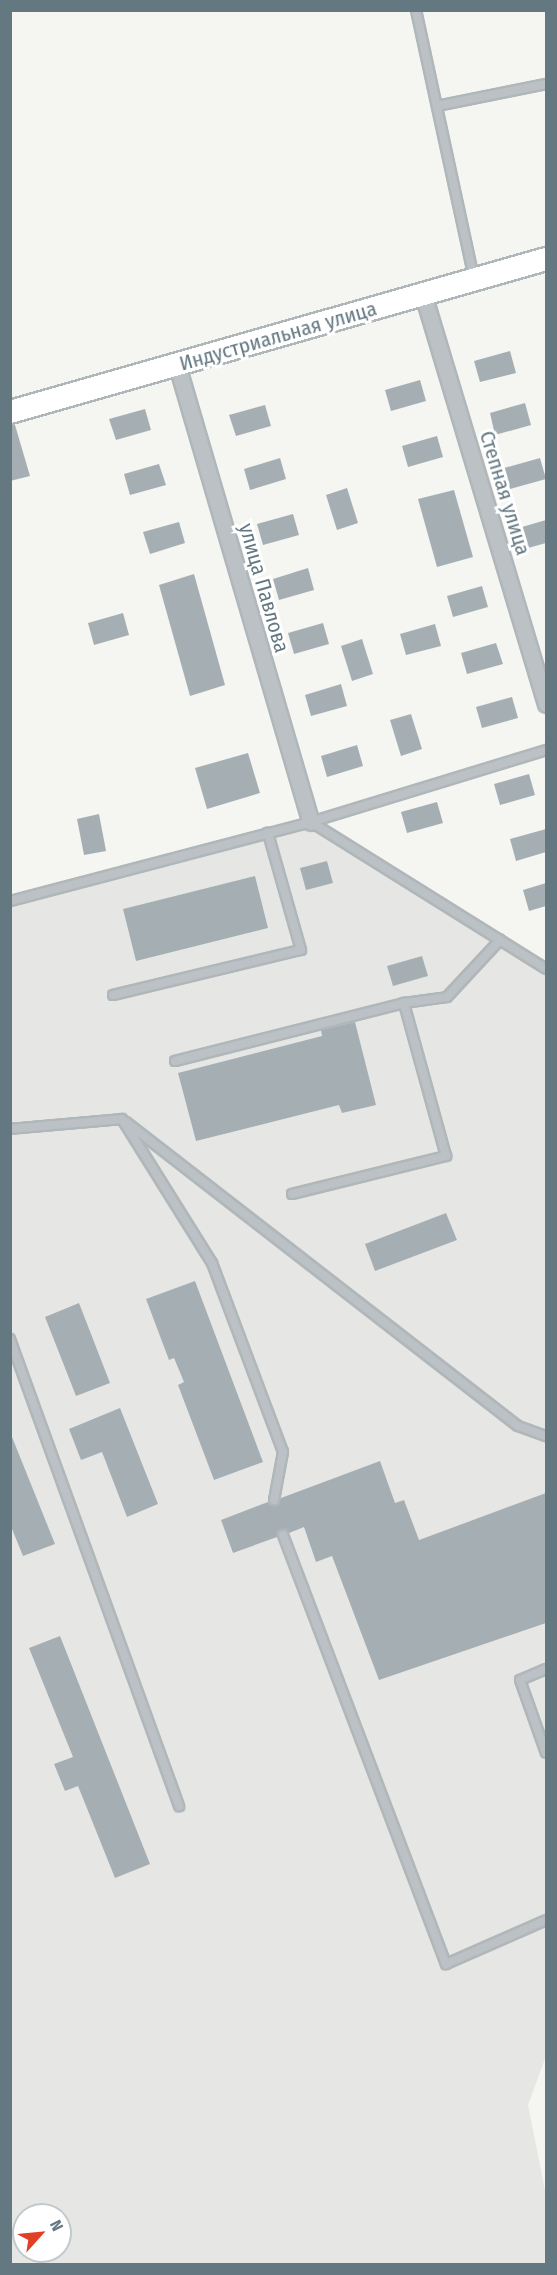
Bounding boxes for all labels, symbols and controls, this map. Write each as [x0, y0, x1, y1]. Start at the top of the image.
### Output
street label: Индустриальная улица [176, 296, 380, 376]
street label: Степная улица [474, 428, 536, 558]
street label: улица Павлова [234, 520, 294, 656]
north arrow [12, 2203, 72, 2263]
text: N [46, 2217, 67, 2234]

